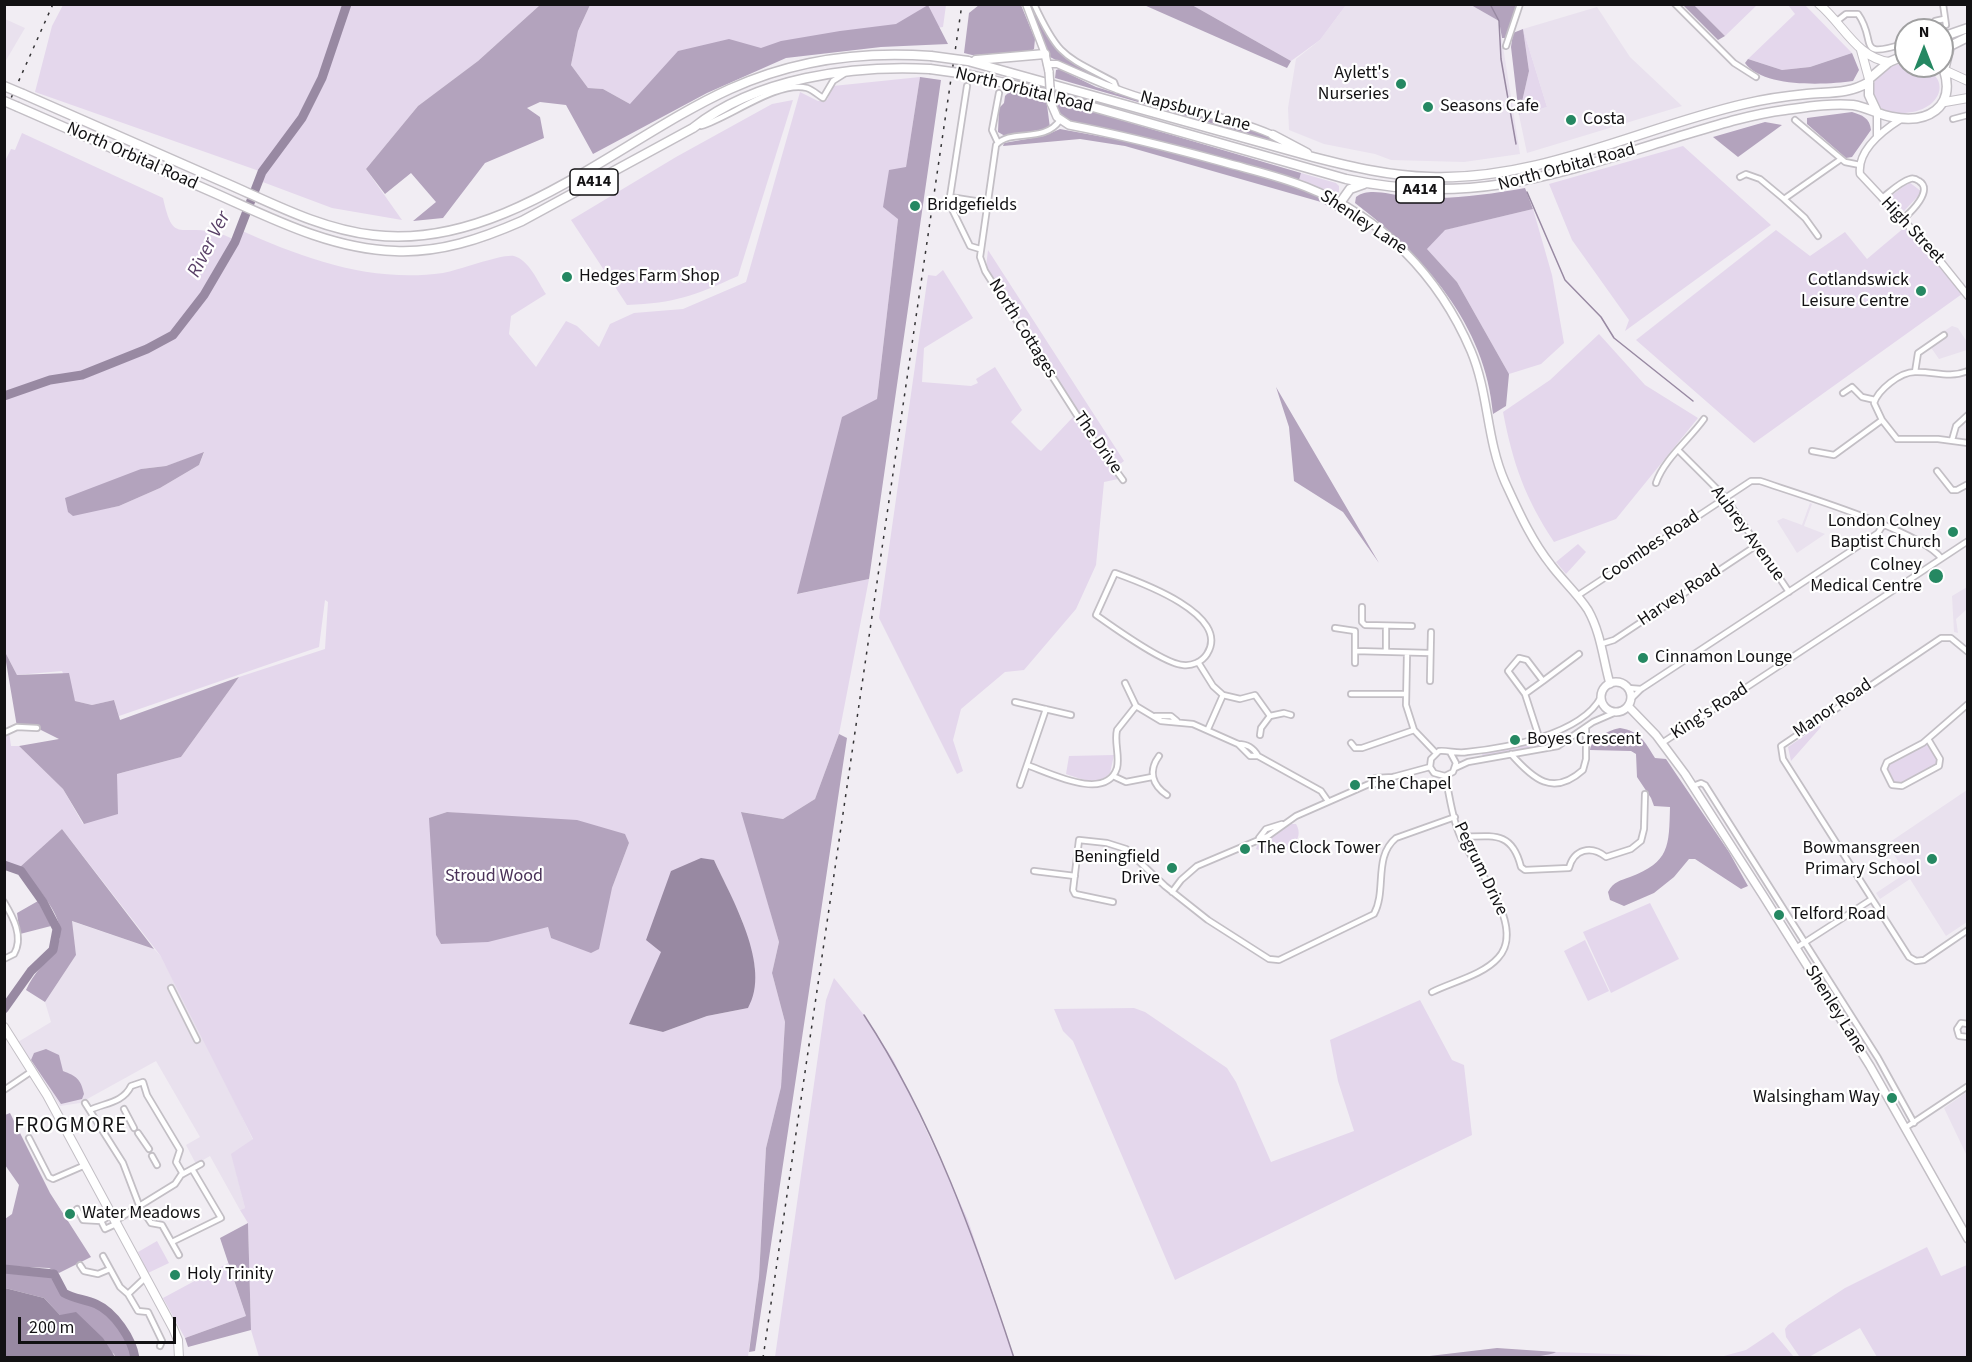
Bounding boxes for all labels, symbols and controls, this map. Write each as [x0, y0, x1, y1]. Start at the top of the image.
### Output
north arrow [1894, 18, 1954, 78]
text: N [1919, 21, 1929, 43]
street label: North Orbital Road [953, 63, 1095, 119]
place label: Aylett's Nurseries [1318, 63, 1389, 106]
marker: Aylett's Nurseries [1394, 77, 1408, 91]
street label: Napsbury Lane [1138, 87, 1252, 137]
place label: Seasons Cafe [1440, 96, 1539, 118]
marker: Seasons Cafe [1421, 100, 1435, 114]
place label: Costa [1583, 109, 1625, 131]
marker: Costa [1564, 113, 1578, 127]
street label: North Orbital Road [63, 118, 201, 196]
street label: North Orbital Road [1496, 139, 1638, 197]
road number: A414 [570, 169, 618, 195]
road number: A414 [1396, 177, 1444, 203]
street label: Shenley Lane [1315, 186, 1411, 260]
street label: High Street [1876, 193, 1948, 269]
place label: Bridgefields [927, 195, 1017, 217]
marker: Bridgefields [908, 199, 922, 213]
water label: River Ver [183, 208, 237, 282]
place label: Hedges Farm Shop [579, 266, 720, 288]
marker: Hedges Farm Shop [560, 270, 574, 284]
place label: Cotlandswick Leisure Centre [1801, 270, 1909, 312]
street label: North Cottages [983, 276, 1061, 382]
marker: Cotlandswick Leisure Centre [1914, 284, 1928, 298]
street label: The Drive [1068, 408, 1126, 478]
street label: Aubrey Avenue [1705, 482, 1789, 586]
street label: Coombes Road [1598, 506, 1704, 588]
place label: London Colney Baptist Church [1828, 511, 1941, 554]
marker: London Colney Baptist Church [1946, 525, 1960, 539]
place label: Colney Medical Centre [1810, 555, 1922, 598]
street label: Harvey Road [1634, 560, 1726, 632]
marker: Colney Medical Centre [1927, 567, 1945, 585]
place label: Cinnamon Lounge [1655, 647, 1792, 669]
marker: Cinnamon Lounge [1636, 651, 1650, 665]
street label: Manor Road [1790, 675, 1876, 743]
street label: King's Road [1667, 679, 1753, 745]
place label: Boyes Crescent [1527, 729, 1641, 751]
marker: Boyes Crescent [1508, 733, 1522, 747]
place label: The Chapel [1367, 774, 1452, 796]
marker: The Chapel [1348, 778, 1362, 792]
street label: Pegrum Drive [1448, 819, 1512, 919]
place label: The Clock Tower [1257, 838, 1381, 860]
place label: Bowmansgreen Primary School [1803, 838, 1920, 880]
marker: The Clock Tower [1238, 842, 1252, 856]
place label: Beningfield Drive [1074, 847, 1160, 890]
marker: Bowmansgreen Primary School [1925, 852, 1939, 866]
marker: Beningfield Drive [1165, 861, 1179, 875]
park label: Stroud Wood [445, 866, 543, 888]
place label: Telford Road [1791, 904, 1886, 926]
marker: Telford Road [1772, 908, 1786, 922]
street label: Shenley Lane [1799, 962, 1871, 1058]
place label: Walsingham Way [1753, 1087, 1880, 1109]
marker: Walsingham Way [1885, 1091, 1899, 1105]
district label: FROGMORE [14, 1114, 128, 1140]
place label: Water Meadows [82, 1203, 200, 1225]
marker: Water Meadows [63, 1207, 77, 1221]
place label: Holy Trinity [187, 1264, 273, 1286]
marker: Holy Trinity [168, 1268, 182, 1282]
scale bar [21, 1305, 178, 1343]
text: 200 m [29, 1315, 74, 1340]

